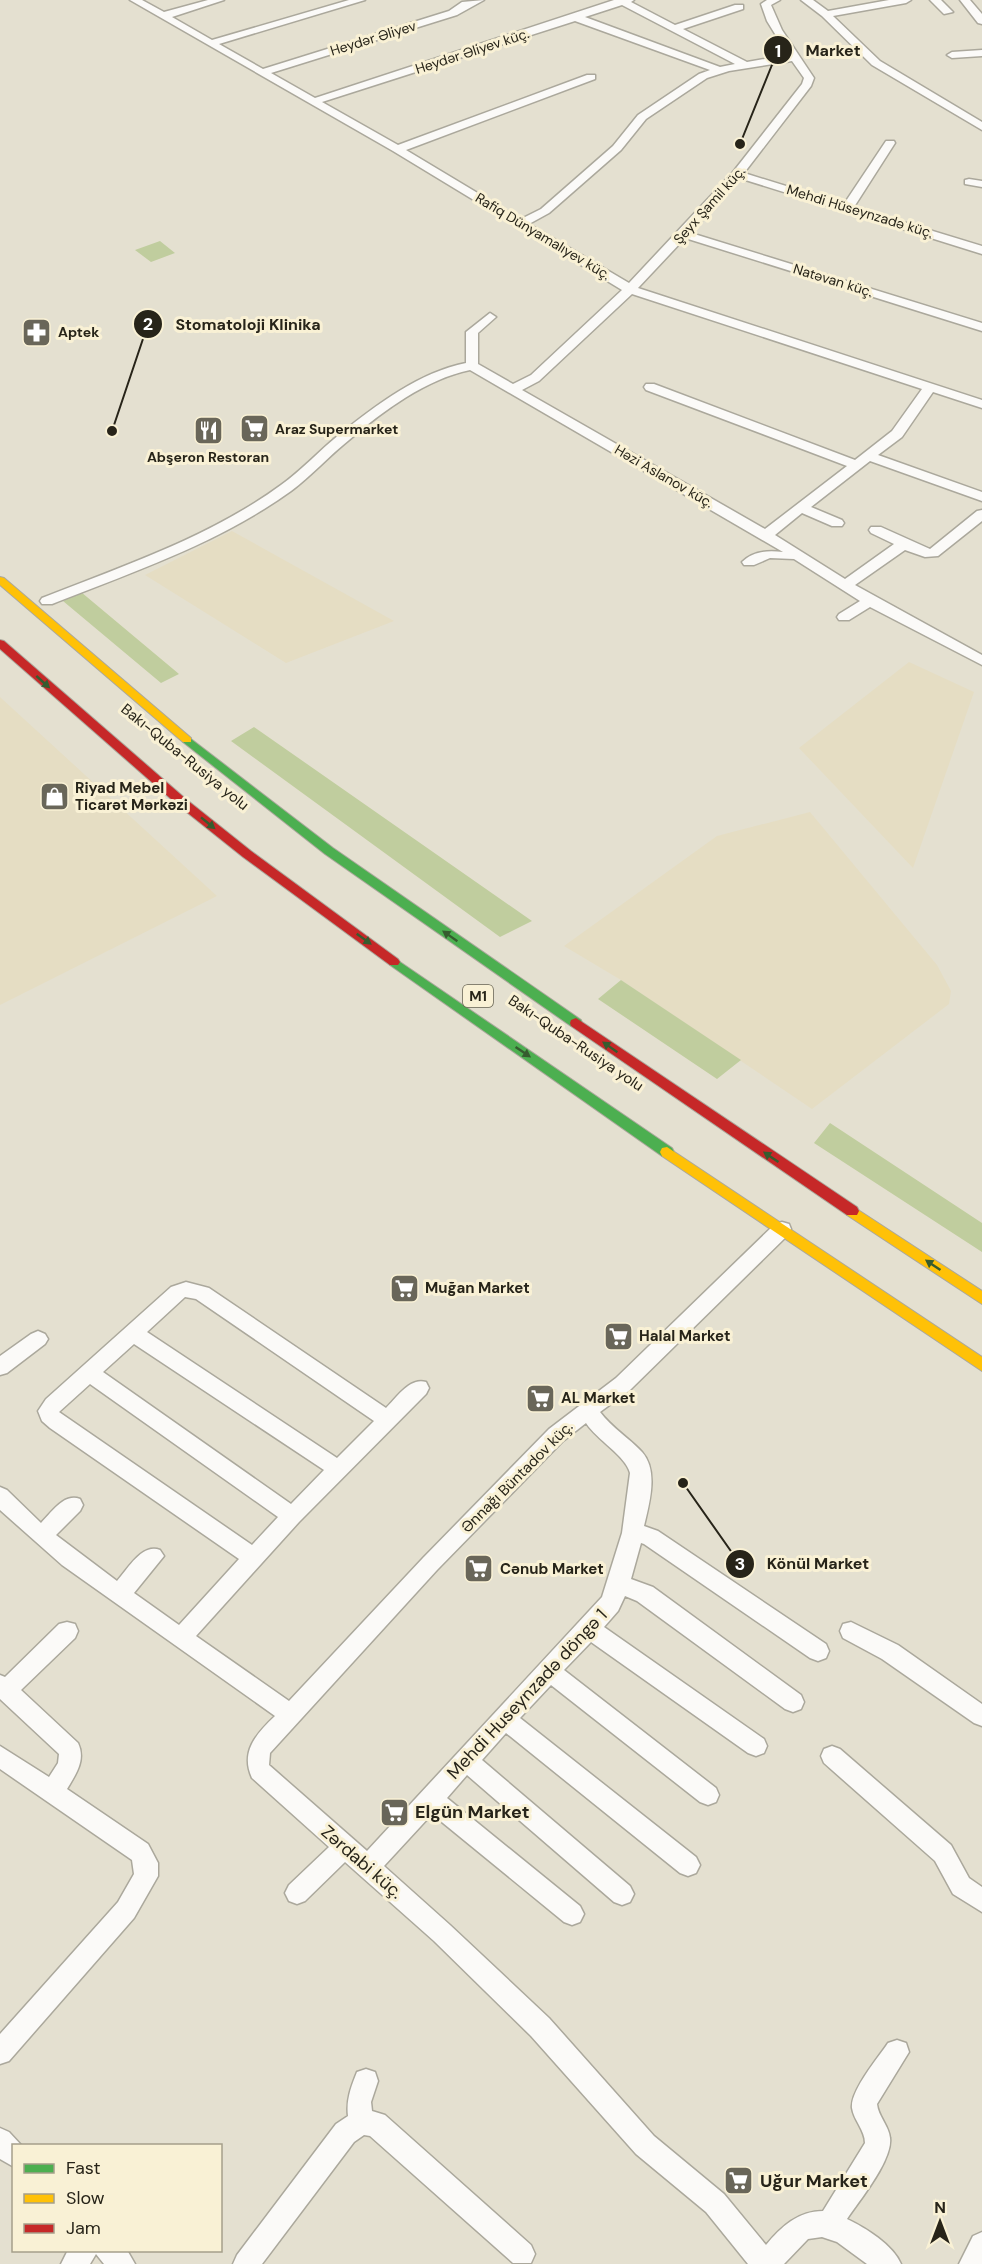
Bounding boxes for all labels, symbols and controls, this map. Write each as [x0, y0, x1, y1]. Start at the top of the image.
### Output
street label: Heydər Əliyev [328, 16, 419, 60]
street label: Heydər Əliyev küç. [413, 24, 531, 78]
callout: Market [763, 33, 873, 67]
text: 1 [775, 39, 781, 63]
text: Market [805, 40, 861, 61]
street label: Şeyx Şamil küç. [669, 162, 749, 248]
street label: Mehdi Hüseynzadə küç. [785, 180, 936, 242]
street label: Rafiq Dünyamalıyev küç. [472, 188, 614, 284]
street label: Natəvan küç. [791, 259, 875, 301]
callout: Stomatoloji Klinika [133, 307, 332, 341]
text: 2 [143, 312, 153, 336]
text: Stomatoloji Klinika [175, 314, 321, 335]
pharmacy icon: Aptek [21, 316, 53, 348]
place label: Aptek [58, 323, 99, 341]
supermarket icon: Araz Supermarket [238, 413, 270, 445]
restaurant icon: Abşeron Restoran [192, 414, 224, 446]
place label: Araz Supermarket [275, 420, 398, 438]
street label: Həzi Aslanov küç. [611, 440, 717, 512]
place label: Abşeron Restoran [147, 448, 269, 466]
one-way arrow [36, 675, 51, 689]
street label: Bakı-Quba-Rusiya yolu [117, 699, 253, 815]
place label: Riyad Mebel Ticarət Mərkəzi [75, 778, 188, 815]
shop icon: Riyad Mebel Ticarət Mərkəzi [38, 781, 70, 813]
one-way arrow [200, 816, 216, 829]
one-way arrow [442, 930, 458, 942]
one-way arrow [355, 933, 371, 945]
road number: M1 [463, 985, 493, 1007]
street label: Bakı-Quba-Rusiya yolu [504, 990, 648, 1096]
one-way arrow [603, 1041, 619, 1053]
one-way arrow [514, 1046, 530, 1058]
one-way arrow [763, 1152, 779, 1163]
one-way arrow [926, 1259, 942, 1271]
supermarket icon: Muğan Market [388, 1272, 420, 1304]
place label: Muğan Market [425, 1278, 530, 1298]
supermarket icon: Halal Market [602, 1320, 634, 1352]
place label: Halal Market [639, 1326, 731, 1346]
supermarket icon: AL Market [524, 1382, 556, 1414]
place label: AL Market [561, 1388, 635, 1408]
street label: Ənnağı Büntadov küç. [457, 1417, 577, 1537]
callout: Könül Market [725, 1547, 881, 1581]
text: 3 [735, 1552, 745, 1576]
supermarket icon: Cənub Market [463, 1553, 495, 1585]
text: Könül Market [767, 1553, 869, 1574]
place label: Cənub Market [500, 1559, 604, 1579]
street label: Mehdi Huseynzadə döngə 1 [442, 1604, 612, 1784]
supermarket icon: Elgün Market [378, 1796, 410, 1828]
place label: Elgün Market [415, 1800, 529, 1824]
street label: Zərdabi küç. [316, 1820, 408, 1904]
legend [12, 2144, 222, 2252]
text: Fast [66, 2156, 101, 2180]
supermarket icon: Uğur Market [723, 2165, 755, 2197]
place label: Uğur Market [760, 2169, 868, 2193]
text: Slow [66, 2186, 105, 2210]
north arrow [910, 2192, 970, 2252]
text: N [934, 2197, 946, 2218]
text: Jam [66, 2216, 101, 2240]

